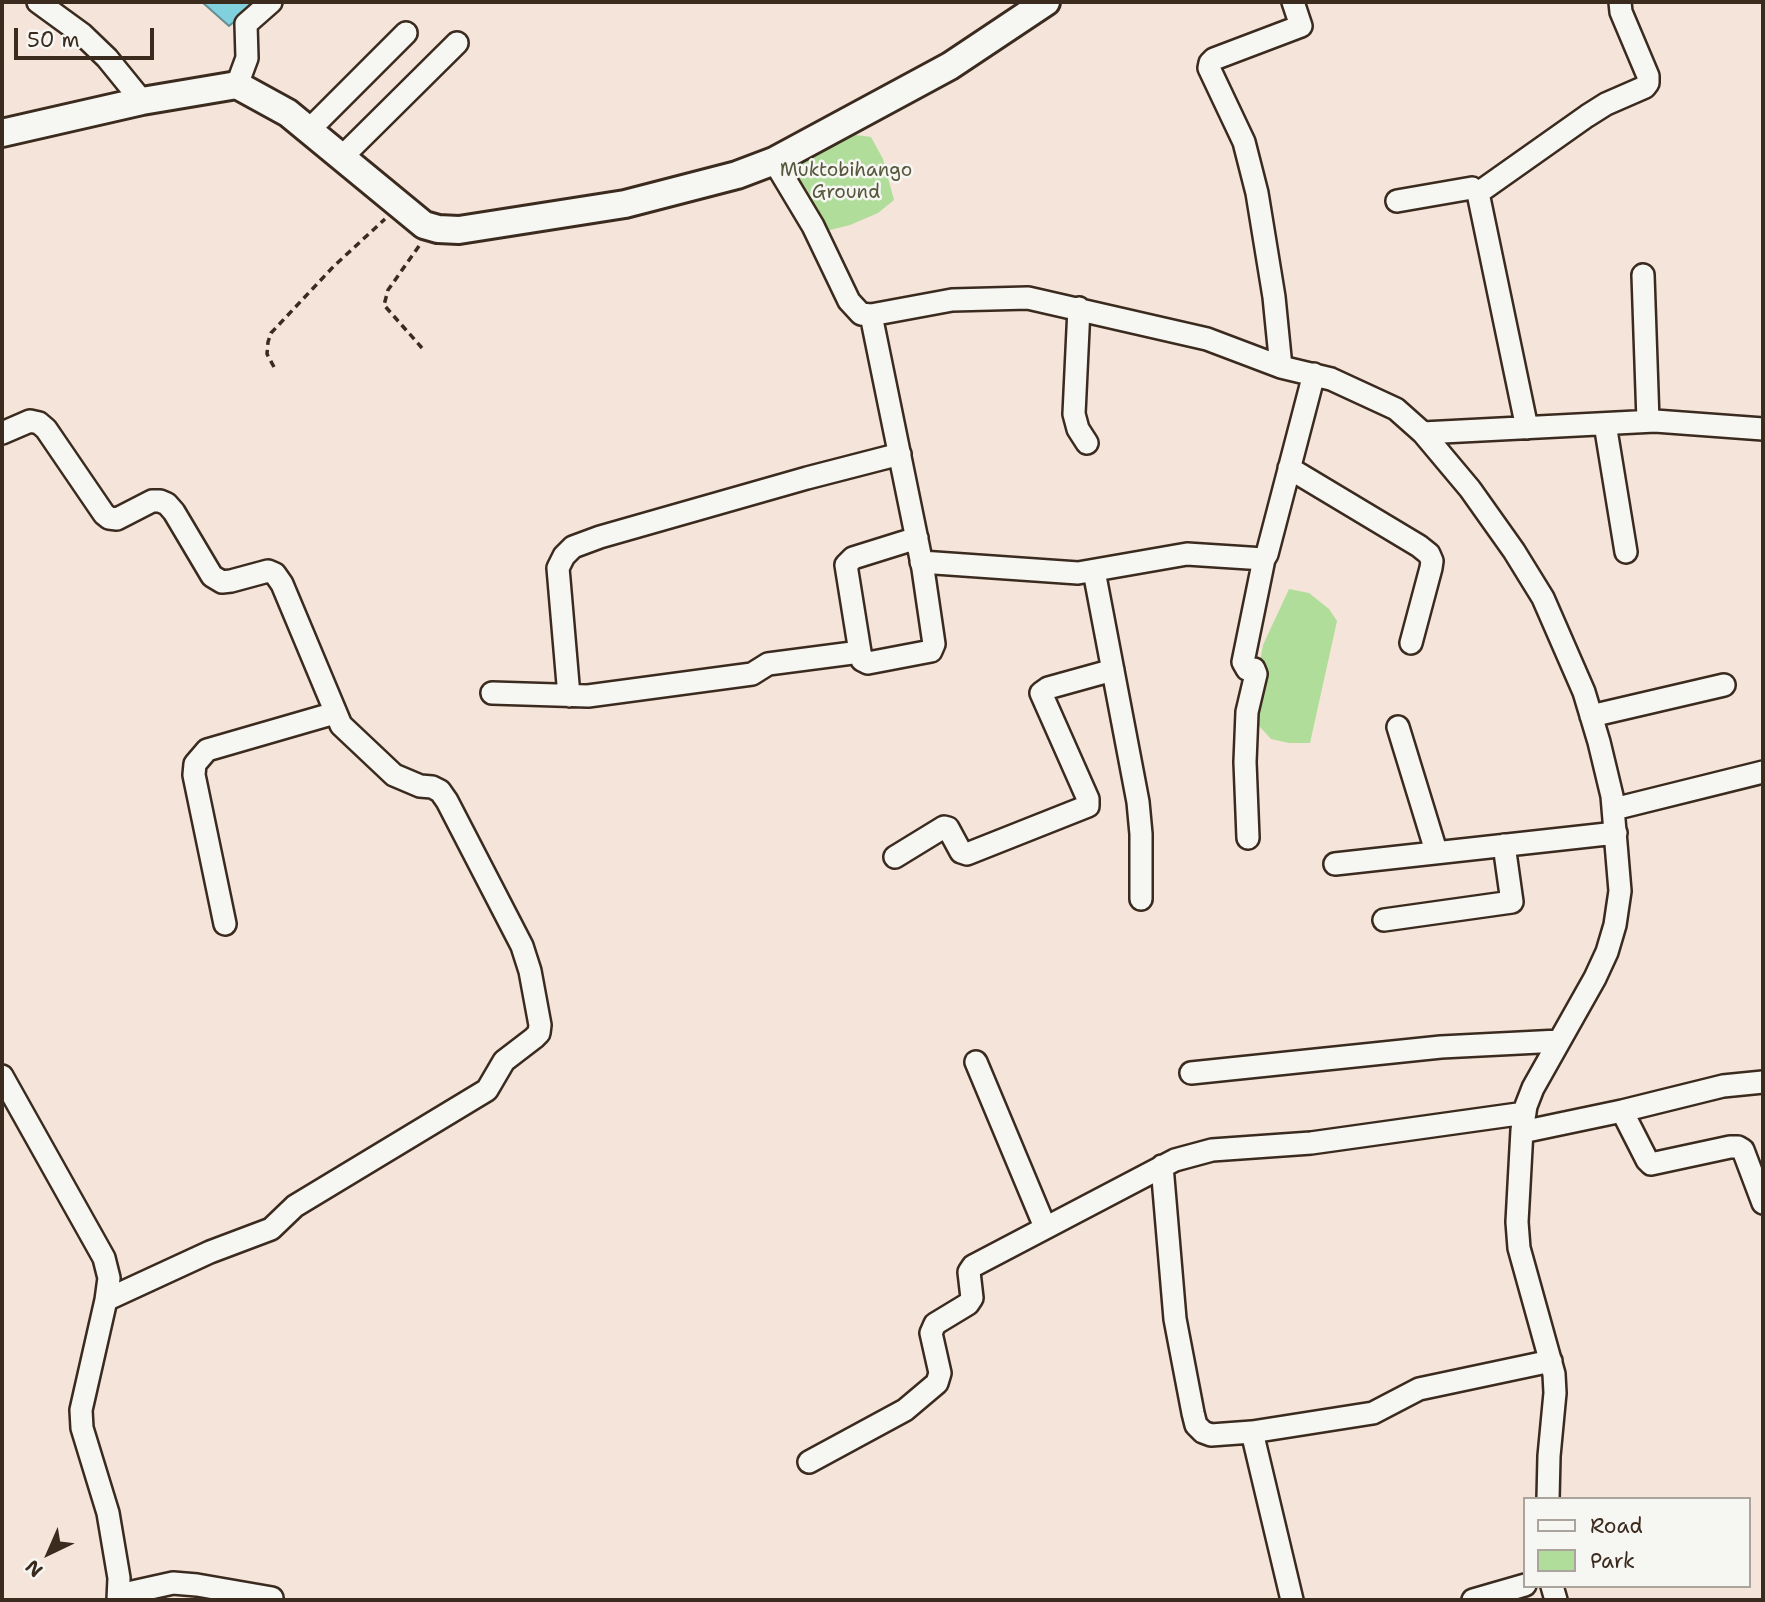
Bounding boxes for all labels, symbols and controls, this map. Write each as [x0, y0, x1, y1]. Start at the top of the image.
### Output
scale bar [18, 14, 158, 58]
text: 50 m [27, 26, 80, 54]
park label: Muktobihango Ground [780, 160, 912, 204]
legend [1524, 1497, 1751, 1588]
text: Road [1590, 1512, 1643, 1540]
north arrow [14, 1518, 84, 1588]
text: Park [1590, 1547, 1635, 1575]
text: N [20, 1554, 48, 1583]

